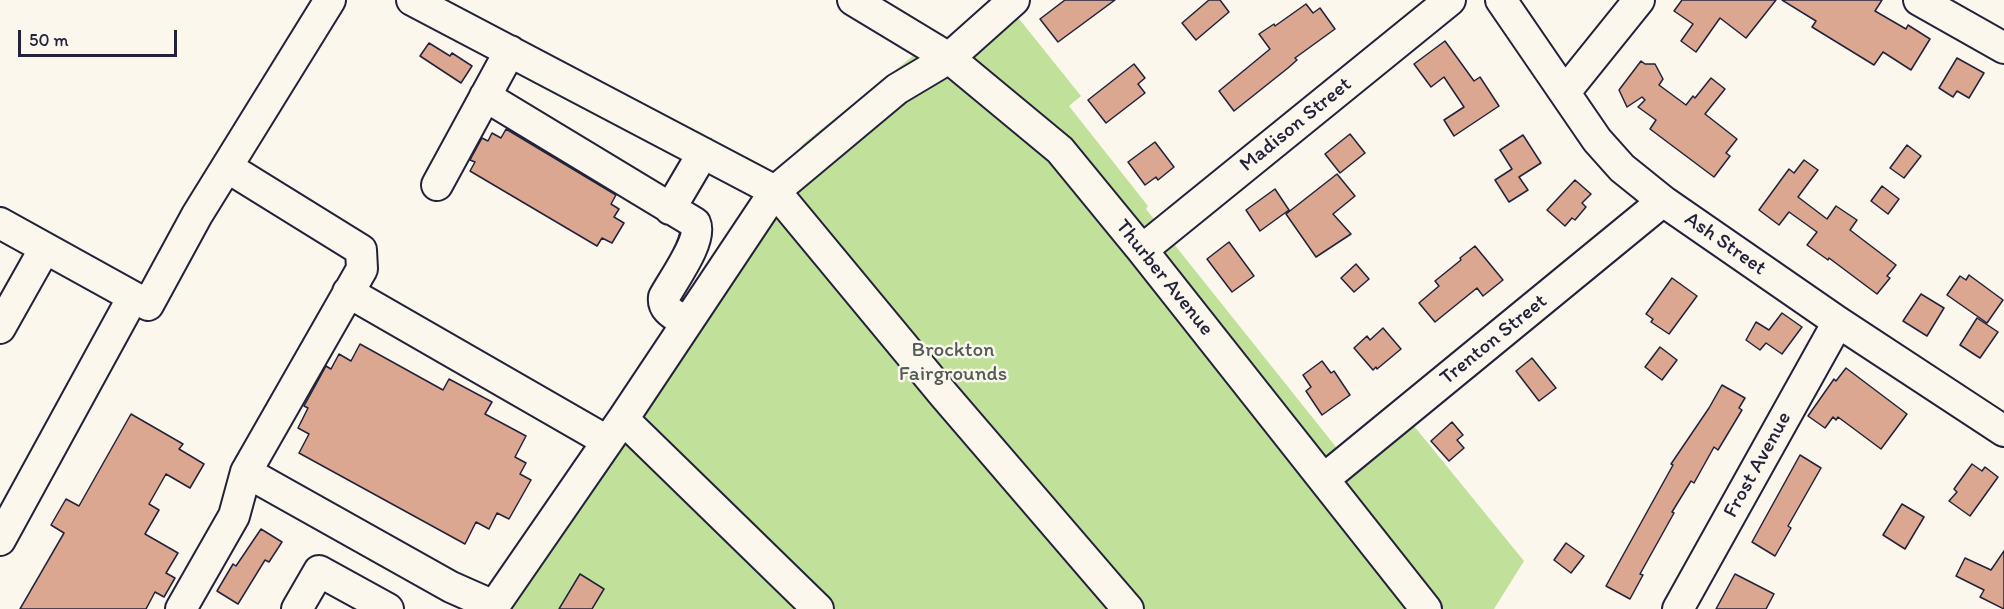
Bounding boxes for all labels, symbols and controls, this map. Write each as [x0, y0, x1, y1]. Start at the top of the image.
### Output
scale bar [21, 18, 180, 56]
text: 50 m [29, 29, 69, 51]
street label: Madison Street [1235, 72, 1357, 178]
street label: Ash Street [1679, 207, 1771, 281]
street label: Thurber Avenue [1109, 215, 1219, 341]
street label: Trenton Street [1435, 289, 1553, 391]
park label: Brockton Fairgrounds [899, 338, 1007, 388]
street label: Frost Avenue [1719, 408, 1797, 522]

